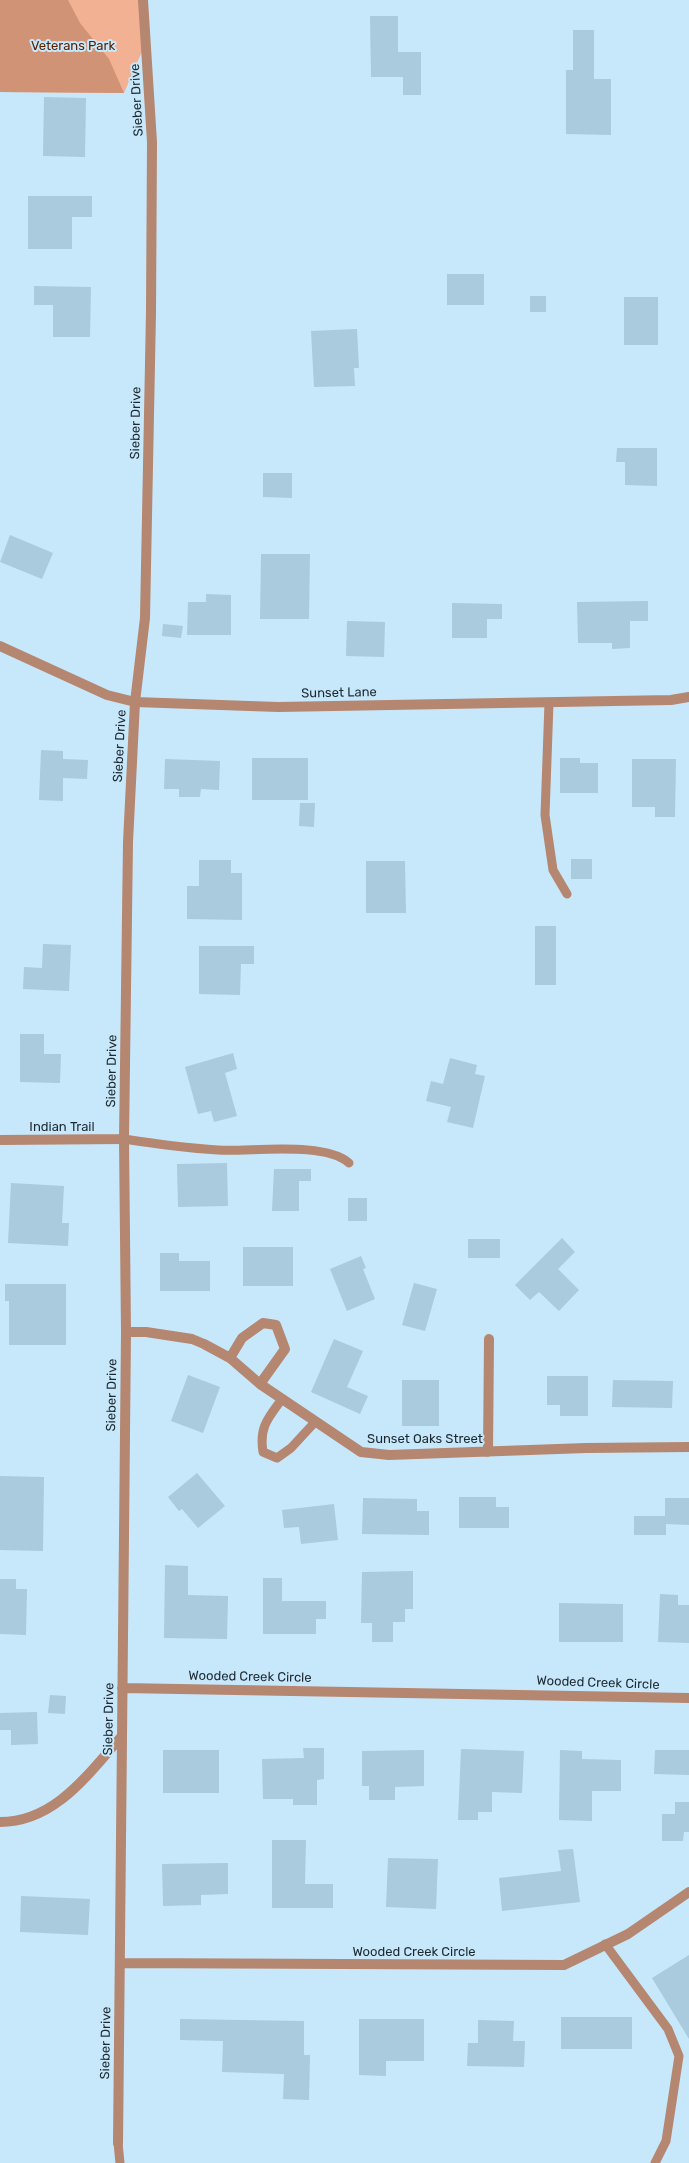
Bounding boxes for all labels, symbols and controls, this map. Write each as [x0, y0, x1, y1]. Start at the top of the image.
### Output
park label: Veterans Park [31, 38, 115, 54]
street label: Sieber Drive [127, 63, 147, 137]
street label: Sieber Drive [128, 386, 144, 460]
street label: Sunset Lane [301, 685, 377, 701]
street label: Sieber Drive [110, 709, 130, 783]
street label: Sieber Drive [104, 1034, 120, 1108]
street label: Indian Trail [29, 1119, 95, 1135]
street label: Sieber Drive [104, 1358, 120, 1432]
street label: Sunset Oaks Street [367, 1431, 483, 1447]
street label: Wooded Creek Circle [188, 1668, 312, 1686]
street label: Wooded Creek Circle [536, 1673, 660, 1693]
street label: Sieber Drive [101, 1682, 117, 1756]
street label: Wooded Creek Circle [352, 1944, 476, 1960]
street label: Sieber Drive [98, 2006, 114, 2080]

